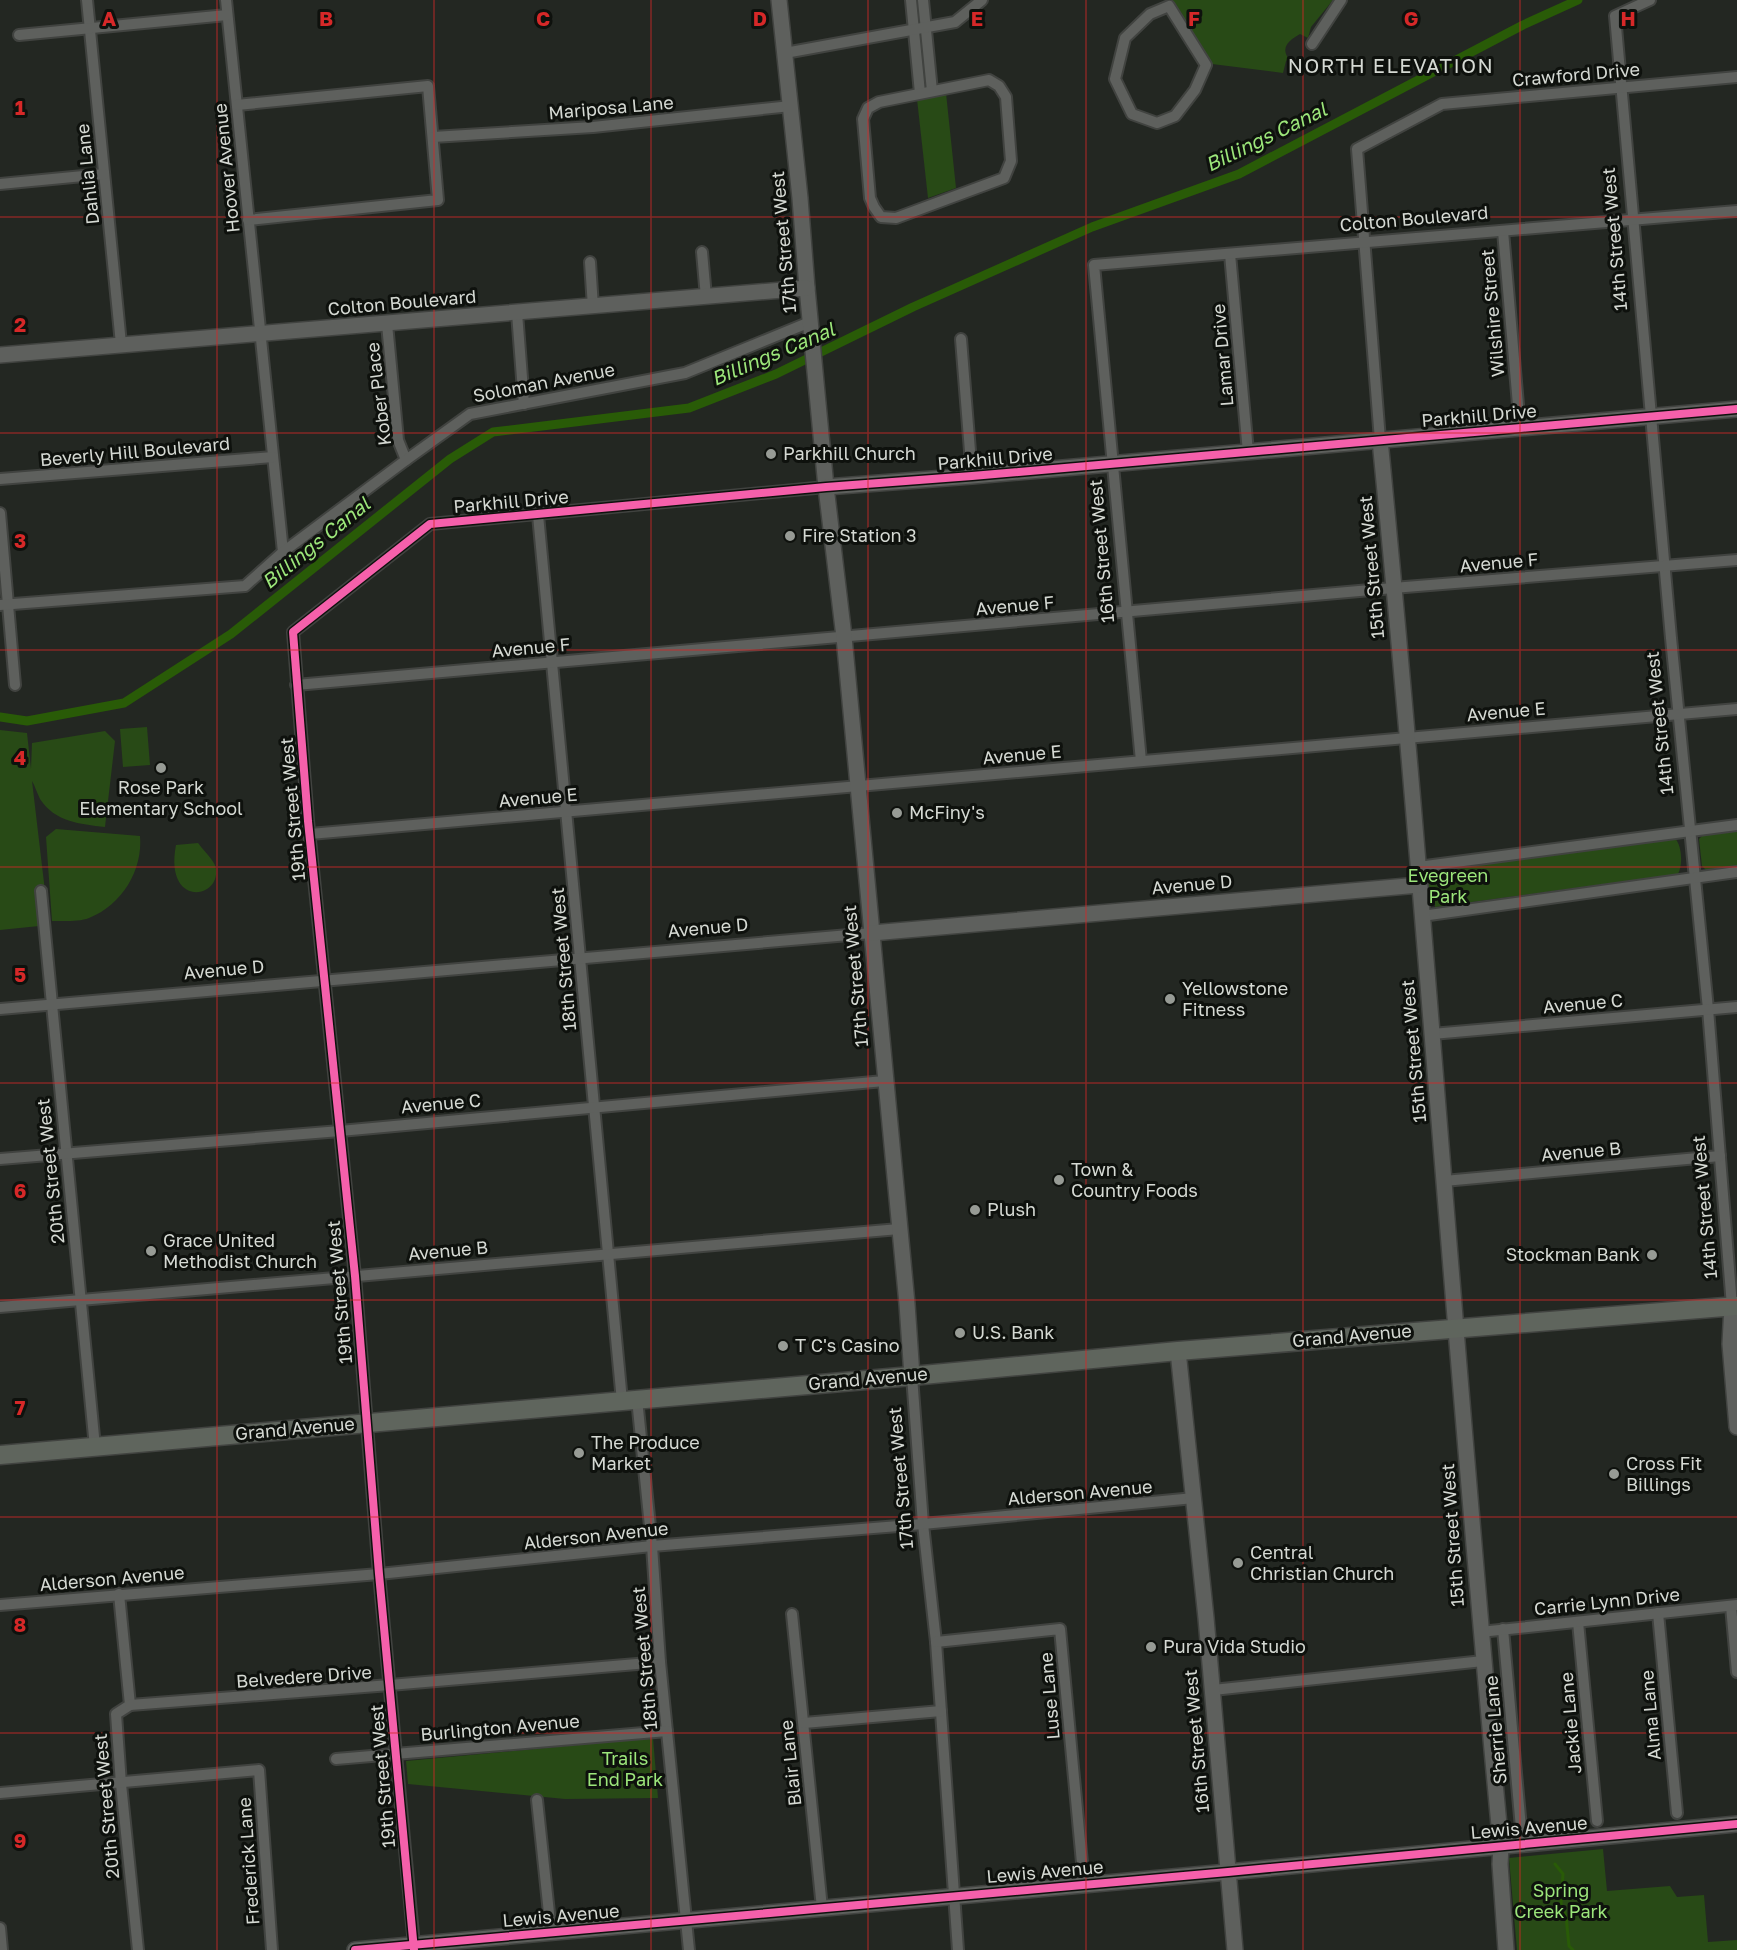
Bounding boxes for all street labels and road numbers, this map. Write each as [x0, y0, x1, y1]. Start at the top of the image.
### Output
street label: Crawford Drive [1511, 57, 1641, 91]
street label: Mariposa Lane [547, 91, 674, 123]
street label: Hoover Avenue [208, 102, 244, 234]
street label: Dahlia Lane [71, 123, 103, 226]
street label: 14th Street West [1597, 166, 1631, 312]
street label: 17th Street West [766, 170, 800, 314]
street label: Colton Boulevard [1339, 201, 1489, 235]
street label: Wilshire Street [1475, 248, 1509, 378]
street label: Colton Boulevard [327, 285, 477, 319]
street label: Lamar Drive [1207, 303, 1237, 407]
street label: Kober Place [361, 341, 395, 447]
street label: Soloman Avenue [471, 357, 617, 407]
street label: Parkhill Drive [1420, 399, 1537, 431]
street label: Beverly Hill Boulevard [39, 432, 231, 470]
street label: Parkhill Drive [936, 442, 1053, 474]
street label: 16th Street West [1084, 478, 1118, 624]
street label: Parkhill Drive [452, 485, 569, 517]
street label: 15th Street West [1354, 495, 1388, 640]
street label: Avenue F [1459, 548, 1539, 576]
street label: Avenue F [975, 591, 1055, 619]
street label: Avenue F [491, 633, 571, 661]
street label: 14th Street West [1641, 650, 1677, 796]
street label: Avenue E [1466, 697, 1546, 725]
street label: 19th Street West [275, 736, 309, 882]
street label: Avenue E [982, 740, 1062, 768]
street label: Avenue E [498, 783, 578, 811]
street label: Avenue D [1151, 870, 1233, 898]
street label: 18th Street West [546, 886, 580, 1032]
street label: 17th Street West [838, 904, 872, 1048]
street label: Avenue D [667, 913, 749, 941]
street label: Avenue D [183, 955, 265, 983]
street label: 15th Street West [1396, 979, 1430, 1124]
street label: Avenue C [1542, 989, 1624, 1017]
street label: Avenue C [400, 1089, 482, 1117]
street label: 20th Street West [31, 1097, 69, 1245]
street label: 14th Street West [1687, 1134, 1721, 1280]
street label: Avenue B [1540, 1137, 1622, 1165]
street label: 19th Street West [322, 1219, 356, 1365]
street label: Avenue B [407, 1236, 489, 1264]
street label: Grand Avenue [1291, 1319, 1413, 1351]
street label: Grand Avenue [807, 1362, 929, 1394]
street label: 17th Street West [883, 1406, 917, 1550]
street label: Grand Avenue [234, 1412, 356, 1444]
street label: 15th Street West [1436, 1463, 1468, 1607]
street label: Alderson Avenue [1007, 1475, 1153, 1509]
street label: Alderson Avenue [523, 1516, 669, 1554]
street label: Alderson Avenue [39, 1561, 185, 1595]
street label: Carrie Lynn Drive [1533, 1582, 1681, 1620]
street label: 18th Street West [627, 1585, 661, 1731]
street label: Luse Lane [1034, 1652, 1064, 1741]
street label: Belvedere Drive [235, 1660, 373, 1692]
street label: 16th Street West [1179, 1668, 1213, 1814]
street label: Alma Lane [1635, 1669, 1665, 1761]
street label: Jackie Lane [1555, 1671, 1585, 1775]
street label: Sherrie Lane [1479, 1675, 1511, 1785]
street label: 19th Street West [365, 1703, 399, 1849]
street label: Burlington Avenue [419, 1709, 580, 1745]
street label: Blair Lane [775, 1719, 805, 1807]
street label: 20th Street West [89, 1732, 123, 1880]
street label: Frederick Lane [233, 1796, 263, 1926]
street label: Lewis Avenue [1470, 1811, 1588, 1843]
street label: Lewis Avenue [986, 1855, 1104, 1887]
street label: Lewis Avenue [502, 1899, 620, 1931]

